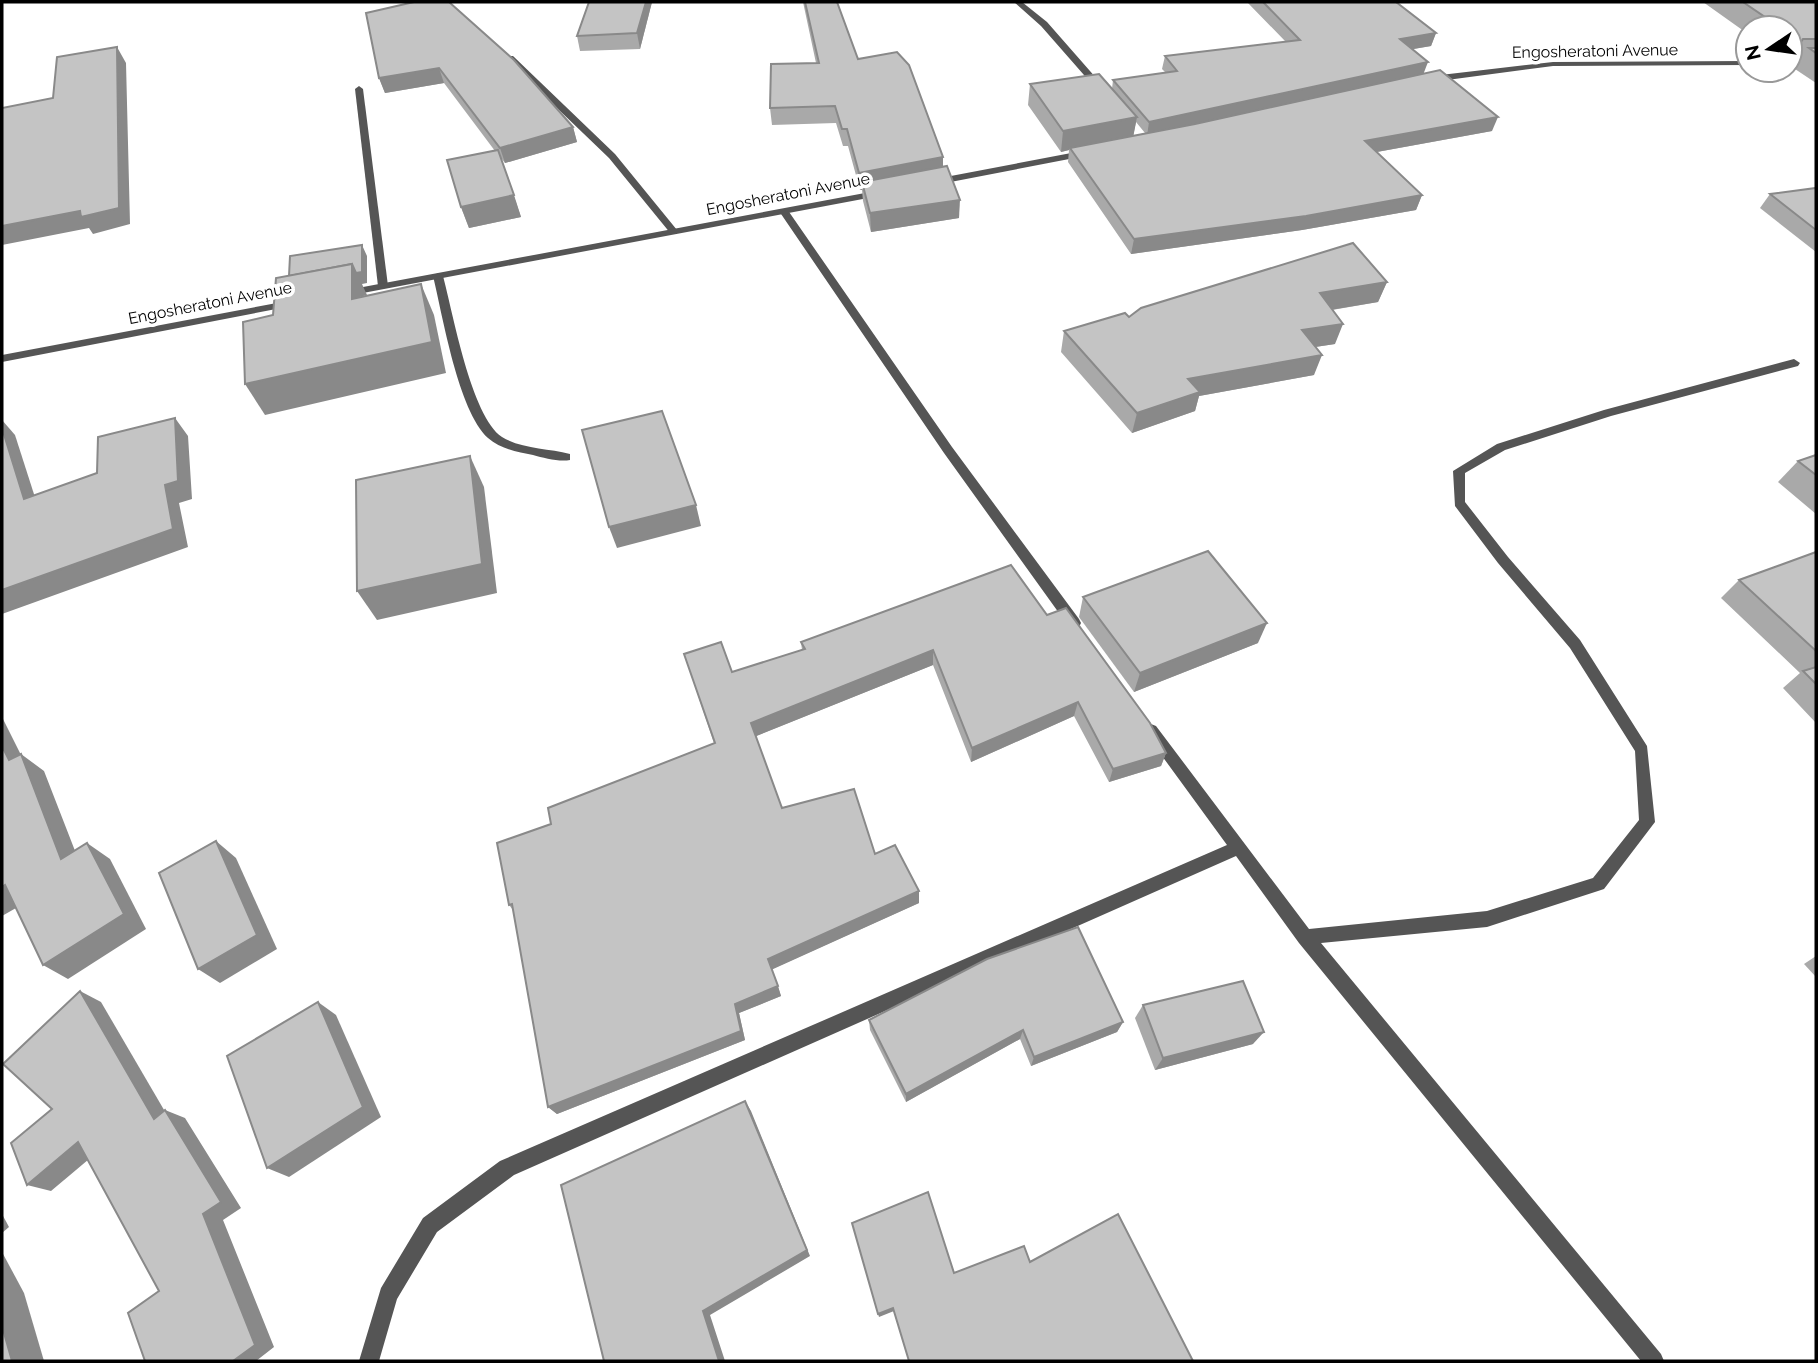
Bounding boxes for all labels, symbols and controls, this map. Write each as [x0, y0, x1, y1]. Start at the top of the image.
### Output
north arrow [1734, 14, 1804, 84]
street label: Engosheratoni Avenue [1512, 40, 1678, 62]
text: N [1740, 43, 1765, 62]
street label: Engosheratoni Avenue [705, 169, 871, 219]
street label: Engosheratoni Avenue [127, 278, 293, 328]

